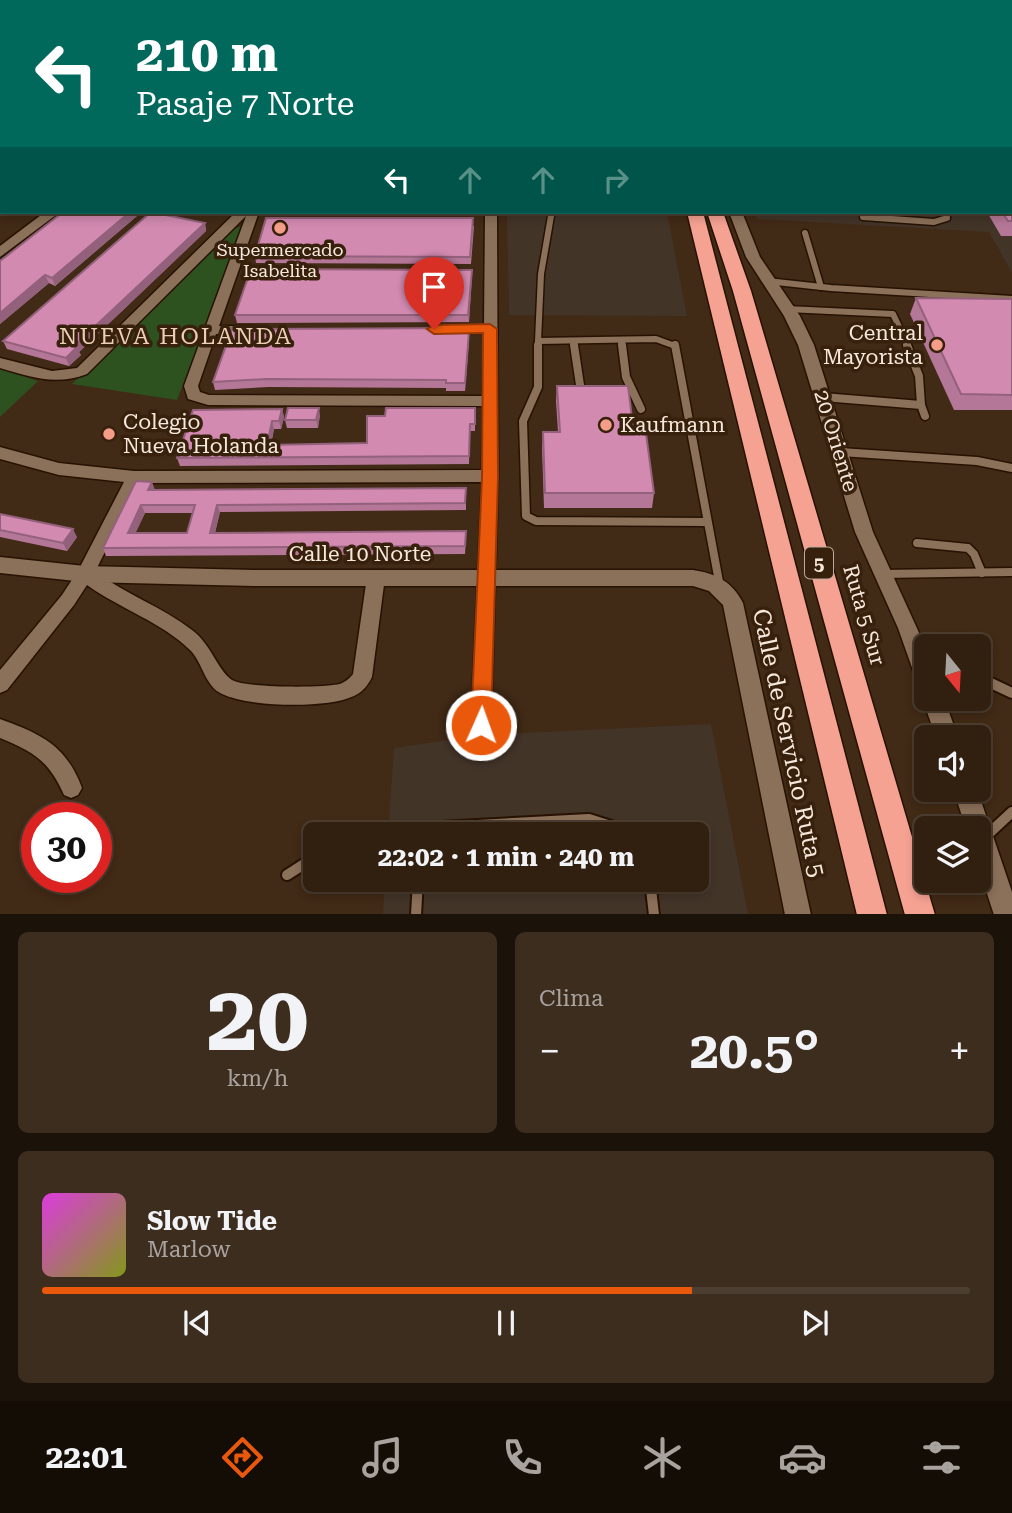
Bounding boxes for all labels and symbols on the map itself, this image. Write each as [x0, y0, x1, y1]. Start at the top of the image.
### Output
marker: Supermercado Isabelita [272, 220, 288, 236]
place label: Supermercado Isabelita [216, 239, 344, 281]
pin [404, 257, 464, 329]
place label: Central Mayorista [823, 321, 924, 369]
district label: NUEVA HOLANDA [59, 323, 293, 350]
marker: Central Mayorista [929, 337, 945, 353]
street label: 20 Oriente [809, 387, 863, 495]
place label: Colegio Nueva Holanda [123, 410, 280, 458]
place label: Kaufmann [620, 413, 726, 437]
marker: Kaufmann [598, 417, 614, 433]
marker: Colegio Nueva Holanda [101, 426, 117, 442]
street label: Calle 10 Norte [289, 542, 431, 566]
road number: 5 [805, 548, 833, 578]
street label: Ruta 5 Sur [838, 562, 890, 668]
street label: Calle de Servicio Ruta 5 [747, 606, 831, 880]
north arrow [914, 634, 990, 710]
position arrow [444, 688, 518, 762]
speed limit sign: 30 [21, 802, 112, 893]

